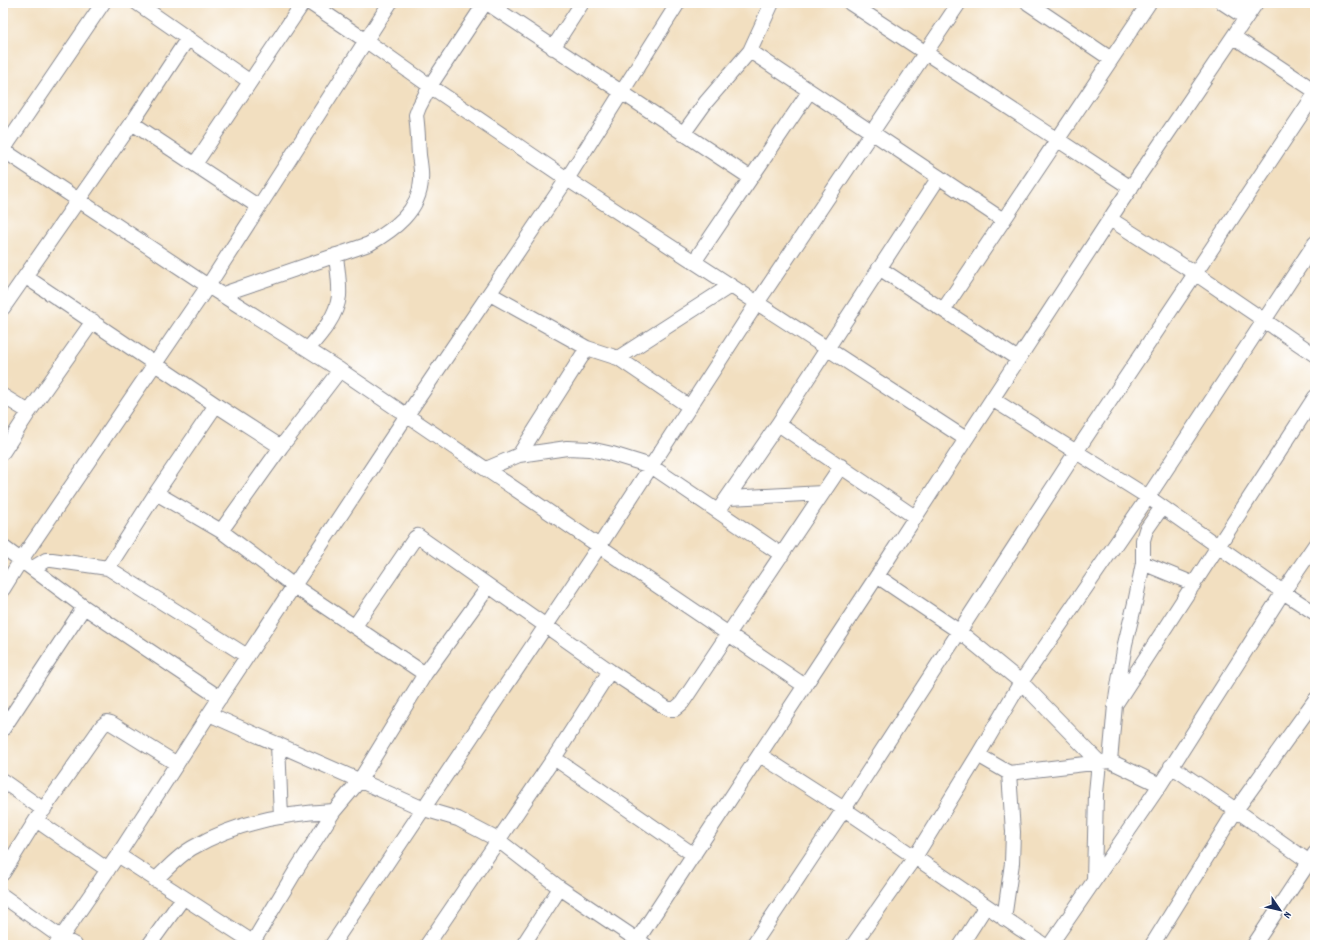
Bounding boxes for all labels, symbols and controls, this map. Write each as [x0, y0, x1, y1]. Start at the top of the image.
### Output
north arrow [1260, 890, 1300, 930]
text: N [1278, 908, 1295, 922]

